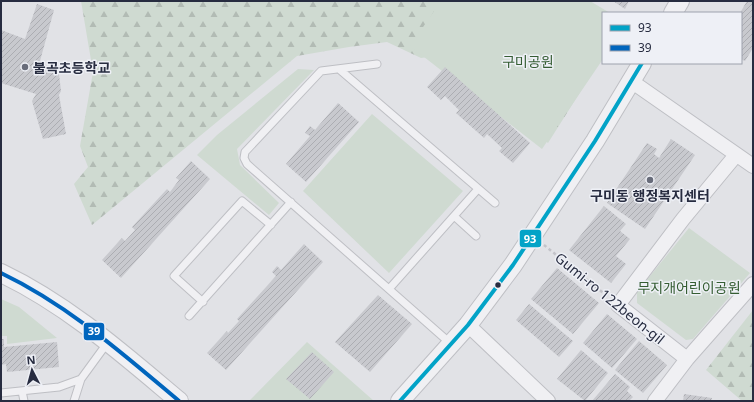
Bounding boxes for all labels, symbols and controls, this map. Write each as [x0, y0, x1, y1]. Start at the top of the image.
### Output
legend [602, 12, 742, 64]
text: 93 [638, 19, 652, 36]
text: 39 [638, 39, 652, 56]
park label: 구미공원 [502, 52, 554, 71]
place label: 불곡초등학교 [33, 58, 110, 77]
marker: 불곡초등학교 [20, 62, 30, 72]
marker: 구미동 행정복지센터 [645, 175, 655, 185]
place label: 구미동 행정복지센터 [590, 186, 710, 205]
line badge: 93 [519, 229, 542, 248]
text: 93 [524, 231, 536, 246]
street label: Gumi-ro 122beon-gil [551, 248, 669, 348]
park label: 무지개어린이공원 [637, 278, 741, 297]
unlabelled marker [493, 280, 503, 290]
line badge: 39 [83, 322, 105, 341]
text: 39 [88, 323, 100, 338]
north arrow [12, 350, 52, 390]
text: N [26, 352, 36, 367]

